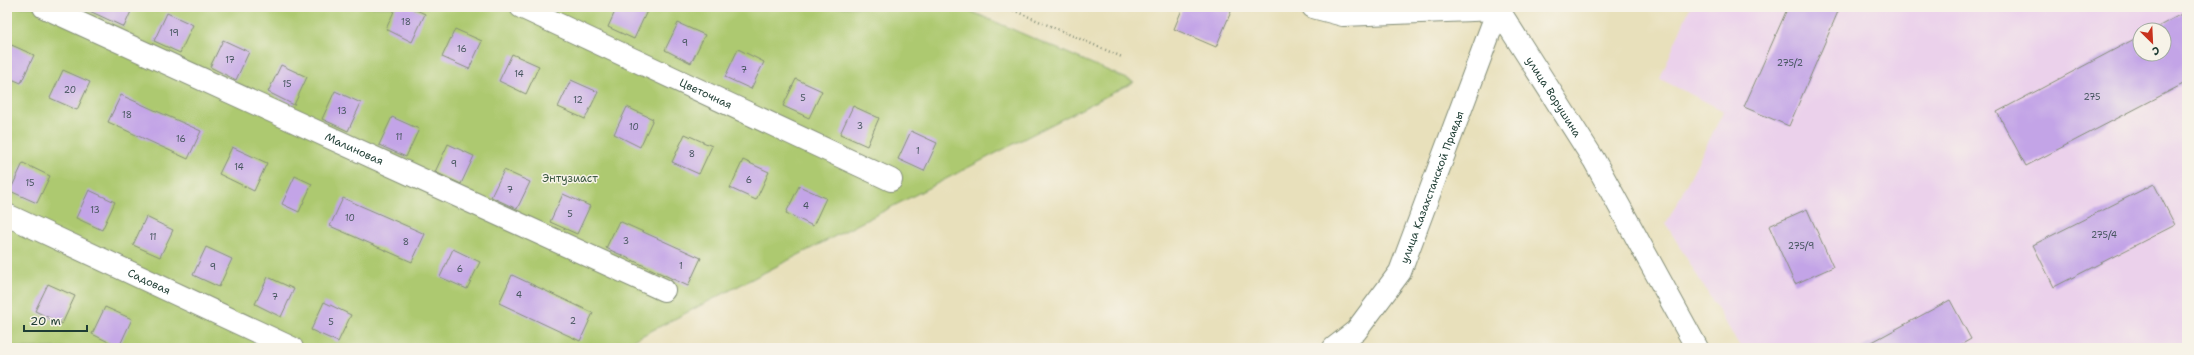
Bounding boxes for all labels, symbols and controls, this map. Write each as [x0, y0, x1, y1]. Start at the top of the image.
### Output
house number: 18 [401, 16, 411, 28]
north arrow [2132, 22, 2172, 62]
house number: 19 [169, 27, 179, 39]
house number: 9 [682, 37, 688, 49]
text: С [2150, 42, 2162, 59]
house number: 16 [457, 43, 467, 55]
house number: 17 [225, 54, 235, 66]
street label: улица Ворушина [1522, 54, 1585, 140]
house number: 275/2 [1777, 57, 1803, 69]
house number: 7 [741, 64, 747, 76]
house number: 14 [514, 68, 524, 80]
street label: Цветочная [677, 75, 734, 113]
house number: 15 [282, 78, 292, 90]
house number: 20 [64, 84, 76, 96]
house number: 275 [2083, 91, 2101, 103]
house number: 5 [800, 92, 806, 104]
house number: 12 [573, 94, 583, 106]
house number: 13 [337, 105, 347, 117]
house number: 18 [122, 109, 132, 121]
street label: улица Казахстанской Правды [1397, 109, 1468, 266]
house number: 3 [857, 120, 863, 132]
house number: 10 [629, 121, 639, 133]
street label: Малиновая [322, 129, 386, 169]
house number: 11 [395, 131, 403, 143]
house number: 16 [176, 133, 186, 145]
house number: 1 [916, 145, 920, 157]
house number: 8 [689, 148, 695, 160]
house number: 9 [451, 158, 457, 170]
house number: 14 [234, 161, 244, 173]
park label: Энтузиаст [542, 171, 598, 186]
house number: 6 [746, 174, 752, 186]
house number: 15 [25, 177, 35, 189]
house number: 7 [507, 184, 513, 196]
house number: 4 [803, 200, 809, 212]
house number: 13 [90, 204, 100, 216]
house number: 5 [567, 208, 573, 220]
house number: 10 [345, 212, 355, 224]
house number: 275/4 [2091, 229, 2117, 241]
house number: 11 [149, 231, 157, 243]
house number: 3 [623, 235, 629, 247]
house number: 8 [403, 236, 409, 248]
house number: 275/9 [1788, 240, 1814, 252]
house number: 1 [679, 260, 683, 272]
house number: 9 [210, 261, 216, 273]
house number: 6 [457, 263, 463, 275]
street label: Садовая [125, 265, 173, 298]
house number: 4 [516, 289, 522, 301]
house number: 7 [272, 291, 278, 303]
scale bar [24, 307, 87, 333]
text: 20 m [30, 313, 61, 329]
house number: 2 [570, 315, 576, 327]
house number: 5 [328, 316, 334, 328]

